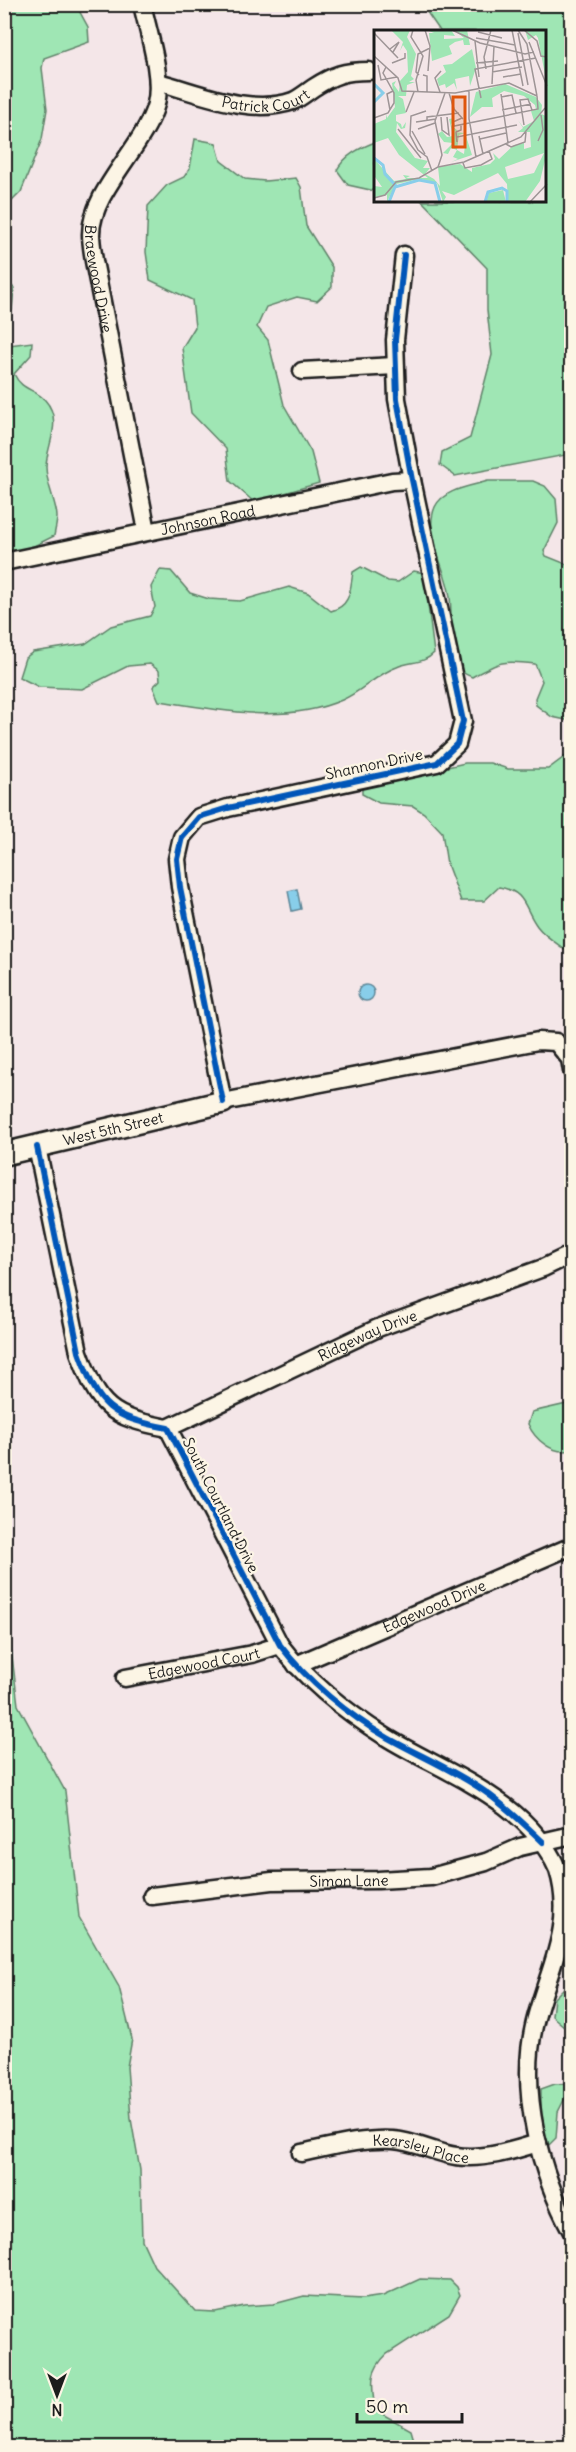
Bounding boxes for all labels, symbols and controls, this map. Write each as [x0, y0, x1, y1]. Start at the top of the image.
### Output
inset map [374, 30, 546, 202]
street label: Patrick Court [220, 84, 313, 115]
street label: Braewood Drive [81, 224, 117, 334]
street label: Johnson Road [159, 500, 257, 539]
street label: Shannon Drive [324, 744, 424, 784]
street label: West 5th Street [61, 1107, 165, 1149]
street label: Ridgeway Drive [315, 1305, 419, 1365]
street label: South Courtland Drive [179, 1434, 263, 1576]
street label: Edgewood Drive [379, 1575, 488, 1636]
street label: Edgewood Court [146, 1643, 262, 1683]
street label: Simon Lane [309, 1870, 389, 1890]
street label: Kearsley Place [372, 2130, 469, 2167]
north arrow [27, 2365, 87, 2425]
scale bar [357, 2386, 462, 2424]
text: 50 m [366, 2395, 408, 2418]
text: N [51, 2400, 63, 2420]

